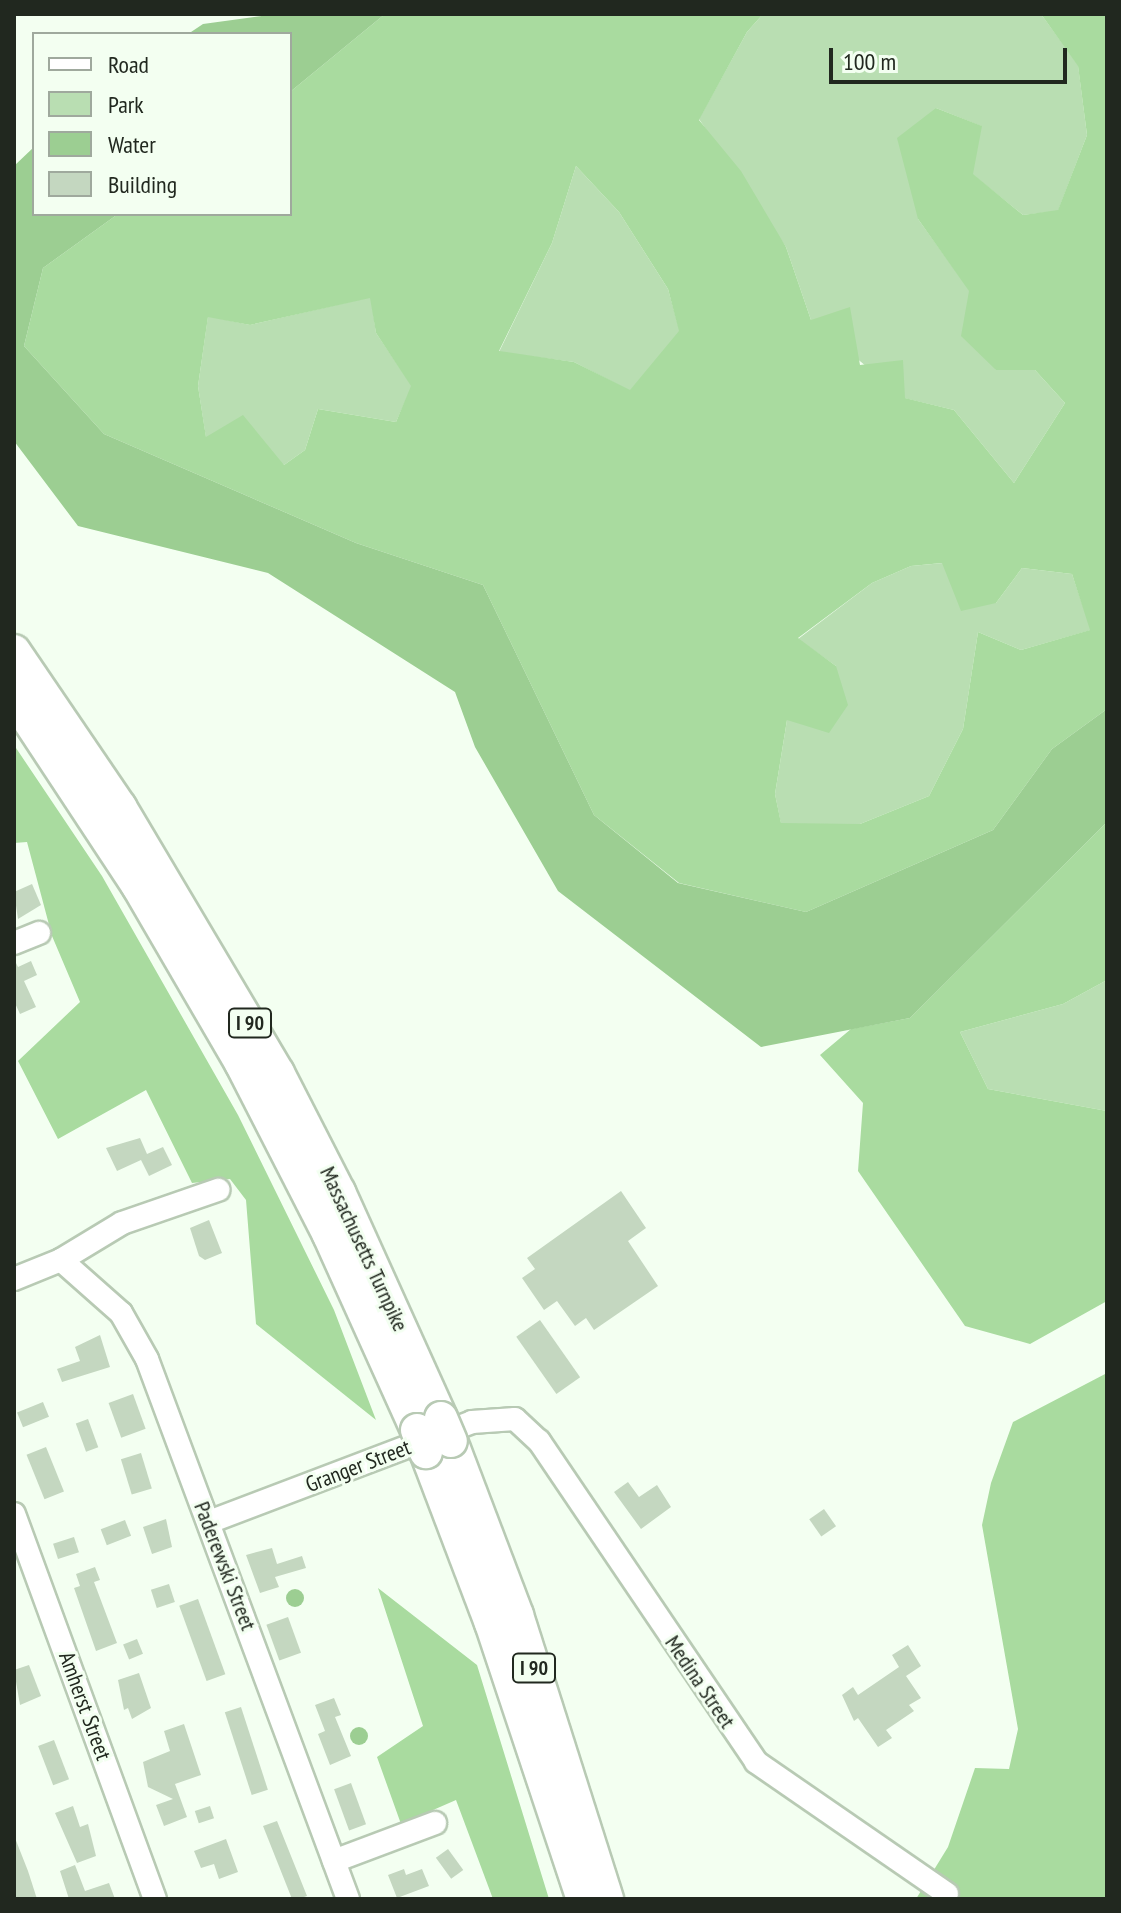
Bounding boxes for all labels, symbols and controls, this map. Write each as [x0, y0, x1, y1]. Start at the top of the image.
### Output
legend [32, 32, 292, 216]
scale bar [833, 32, 1071, 82]
text: 100 m [843, 46, 896, 77]
text: Road [108, 49, 149, 80]
text: Park [108, 89, 144, 120]
text: Water [108, 129, 156, 160]
text: Building [108, 169, 177, 200]
road number: I 90 [228, 1007, 272, 1039]
street label: Massachusetts Turnpike [314, 1162, 414, 1336]
street label: Granger Street [302, 1434, 414, 1498]
street label: Paderewski Street [188, 1498, 262, 1634]
street label: Medina Street [659, 1631, 741, 1733]
street label: Amherst Street [53, 1648, 117, 1764]
road number: I 90 [512, 1652, 556, 1684]

